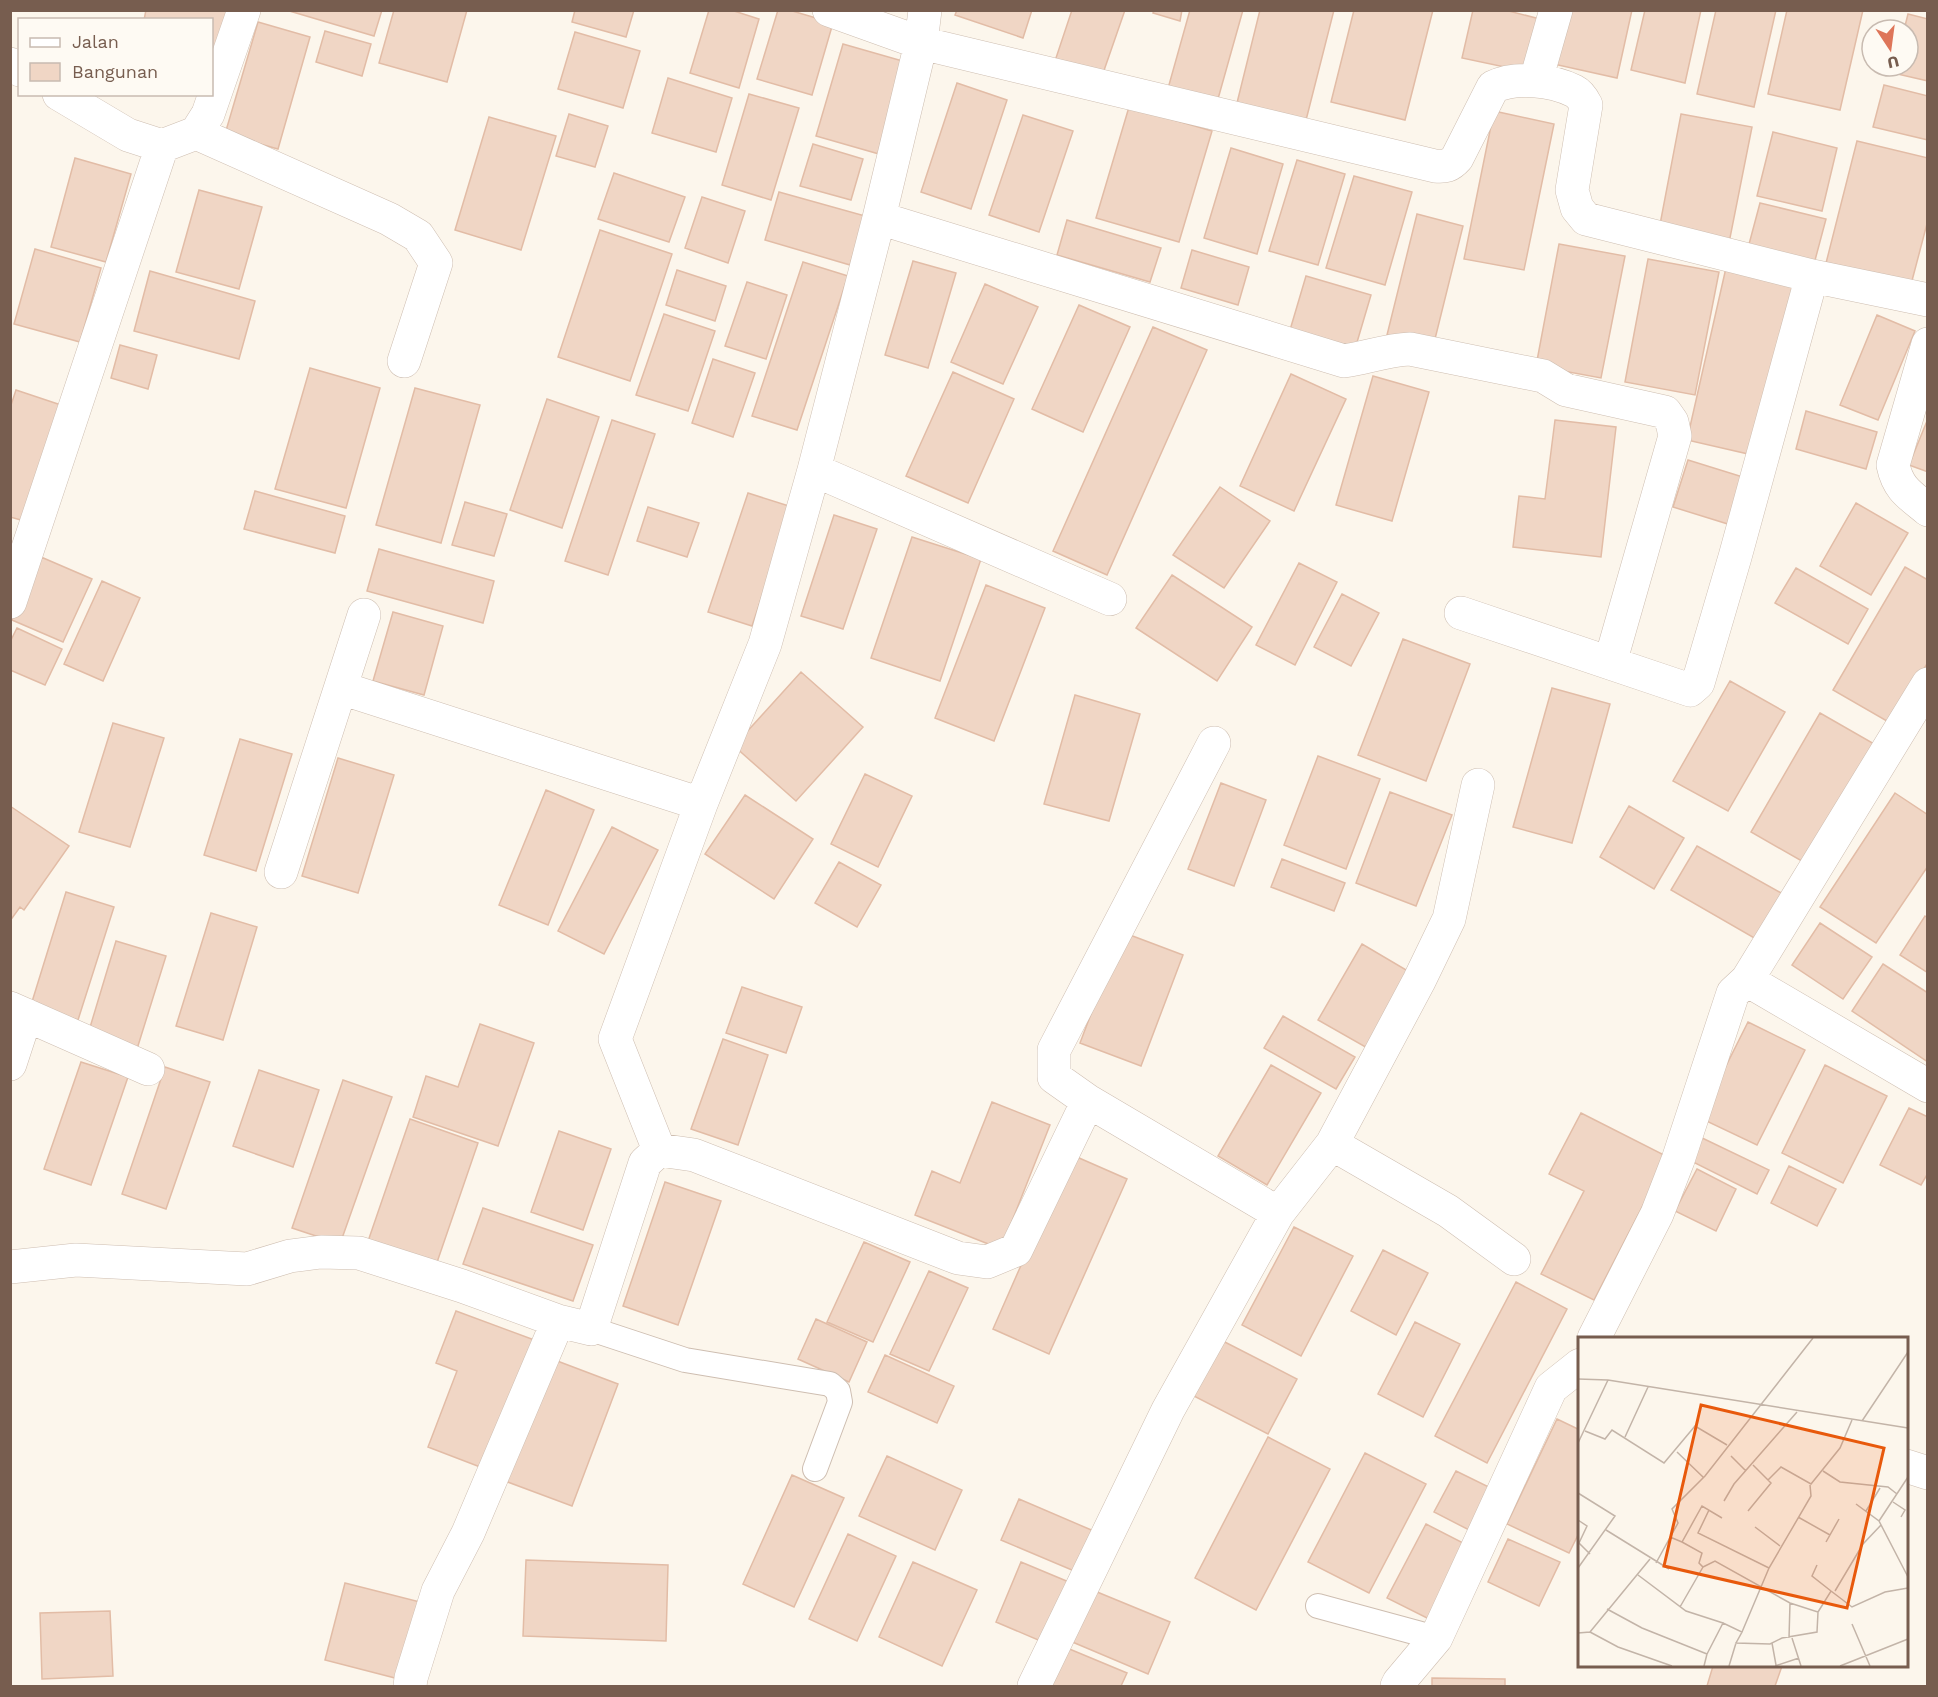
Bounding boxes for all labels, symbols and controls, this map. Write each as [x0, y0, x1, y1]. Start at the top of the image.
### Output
legend [18, 18, 213, 96]
north arrow [1860, 18, 1920, 78]
text: Jalan [72, 31, 119, 52]
text: U [1886, 52, 1901, 73]
text: Bangunan [72, 61, 158, 82]
inset map [1578, 1337, 1908, 1667]

